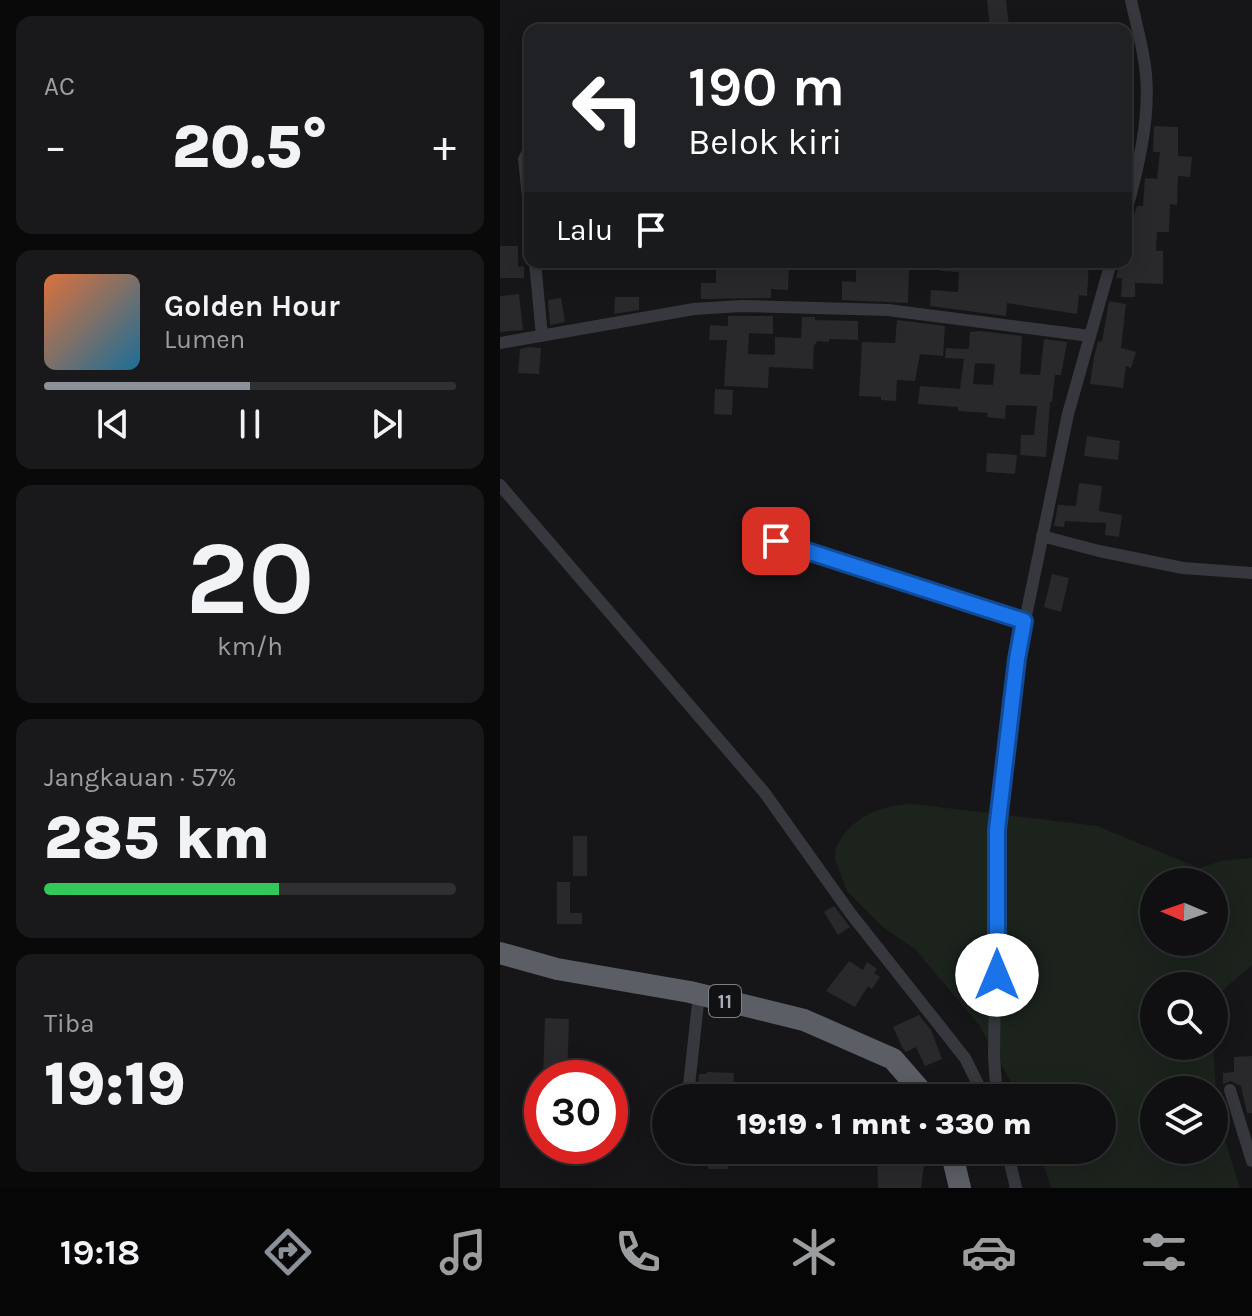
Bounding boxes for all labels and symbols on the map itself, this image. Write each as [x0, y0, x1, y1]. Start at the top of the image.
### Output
pin [742, 507, 810, 575]
north arrow [1140, 868, 1228, 956]
position arrow [955, 933, 1039, 1017]
road number: 11 [709, 985, 741, 1017]
speed limit sign: 30 [524, 1060, 628, 1164]

